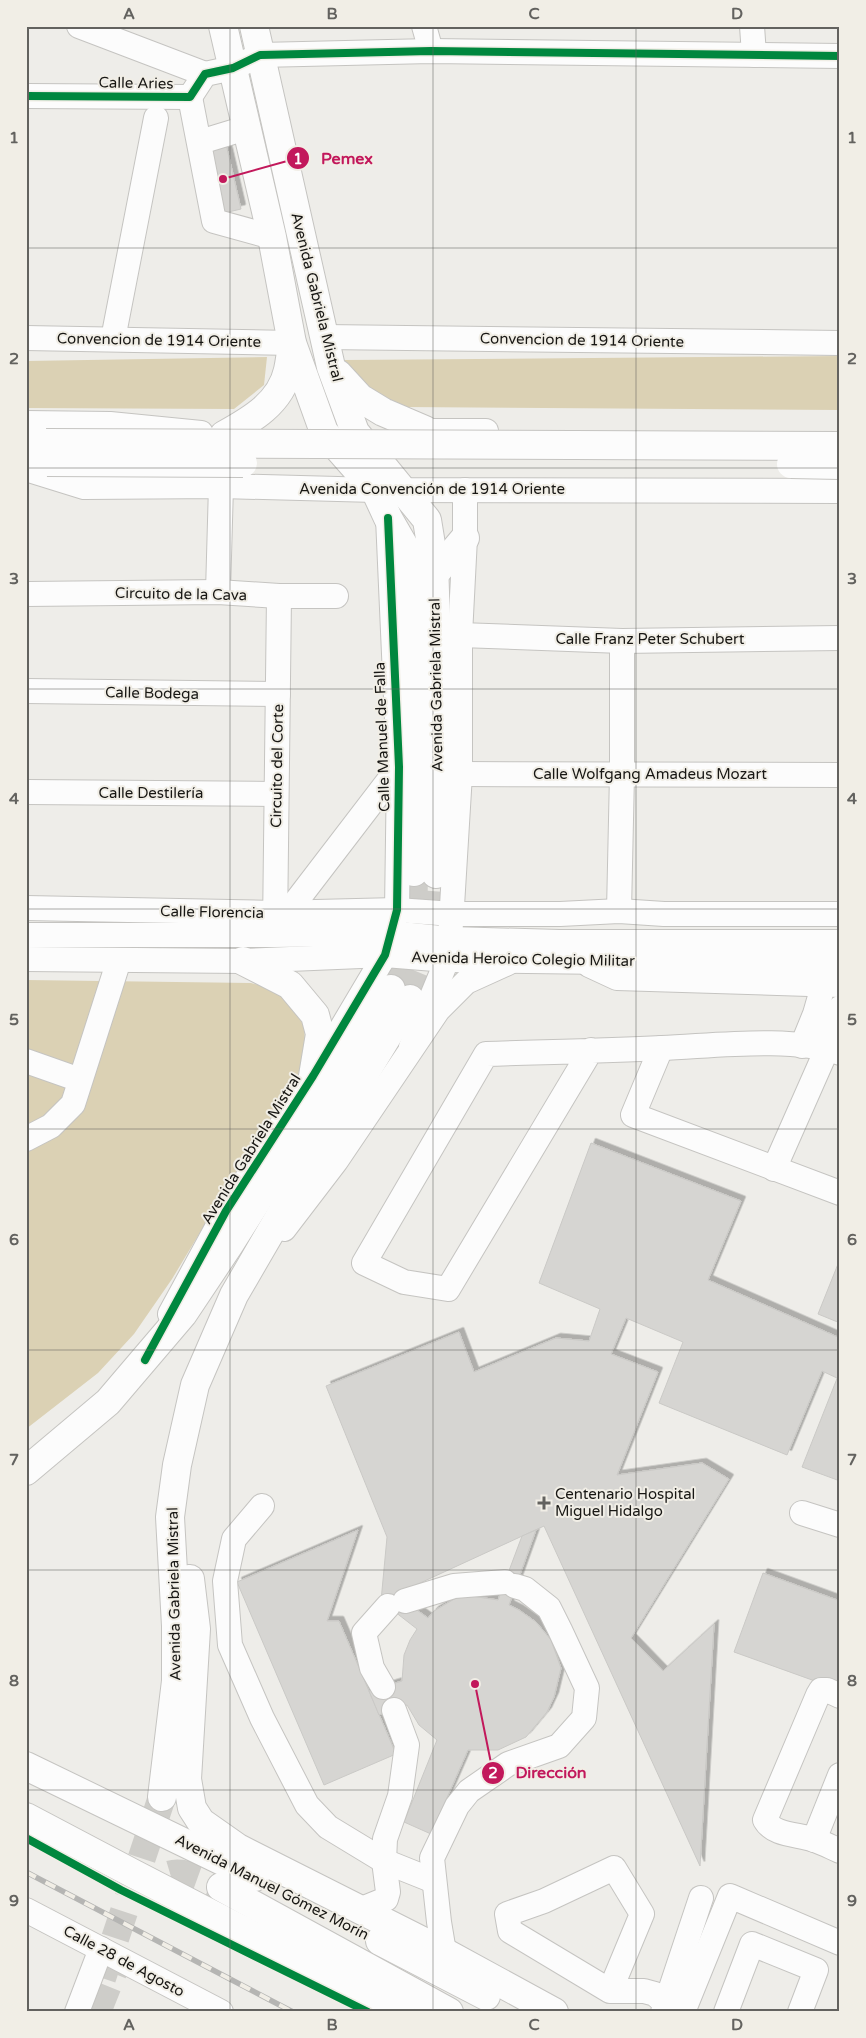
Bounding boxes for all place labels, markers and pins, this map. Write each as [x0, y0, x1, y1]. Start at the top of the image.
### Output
callout: Pemex [286, 143, 383, 174]
place label: Centenario Hospital Miguel Hidalgo [555, 1485, 695, 1520]
marker: Centenario Hospital Miguel Hidalgo [537, 1496, 551, 1510]
callout: Dirección [481, 1757, 597, 1788]

